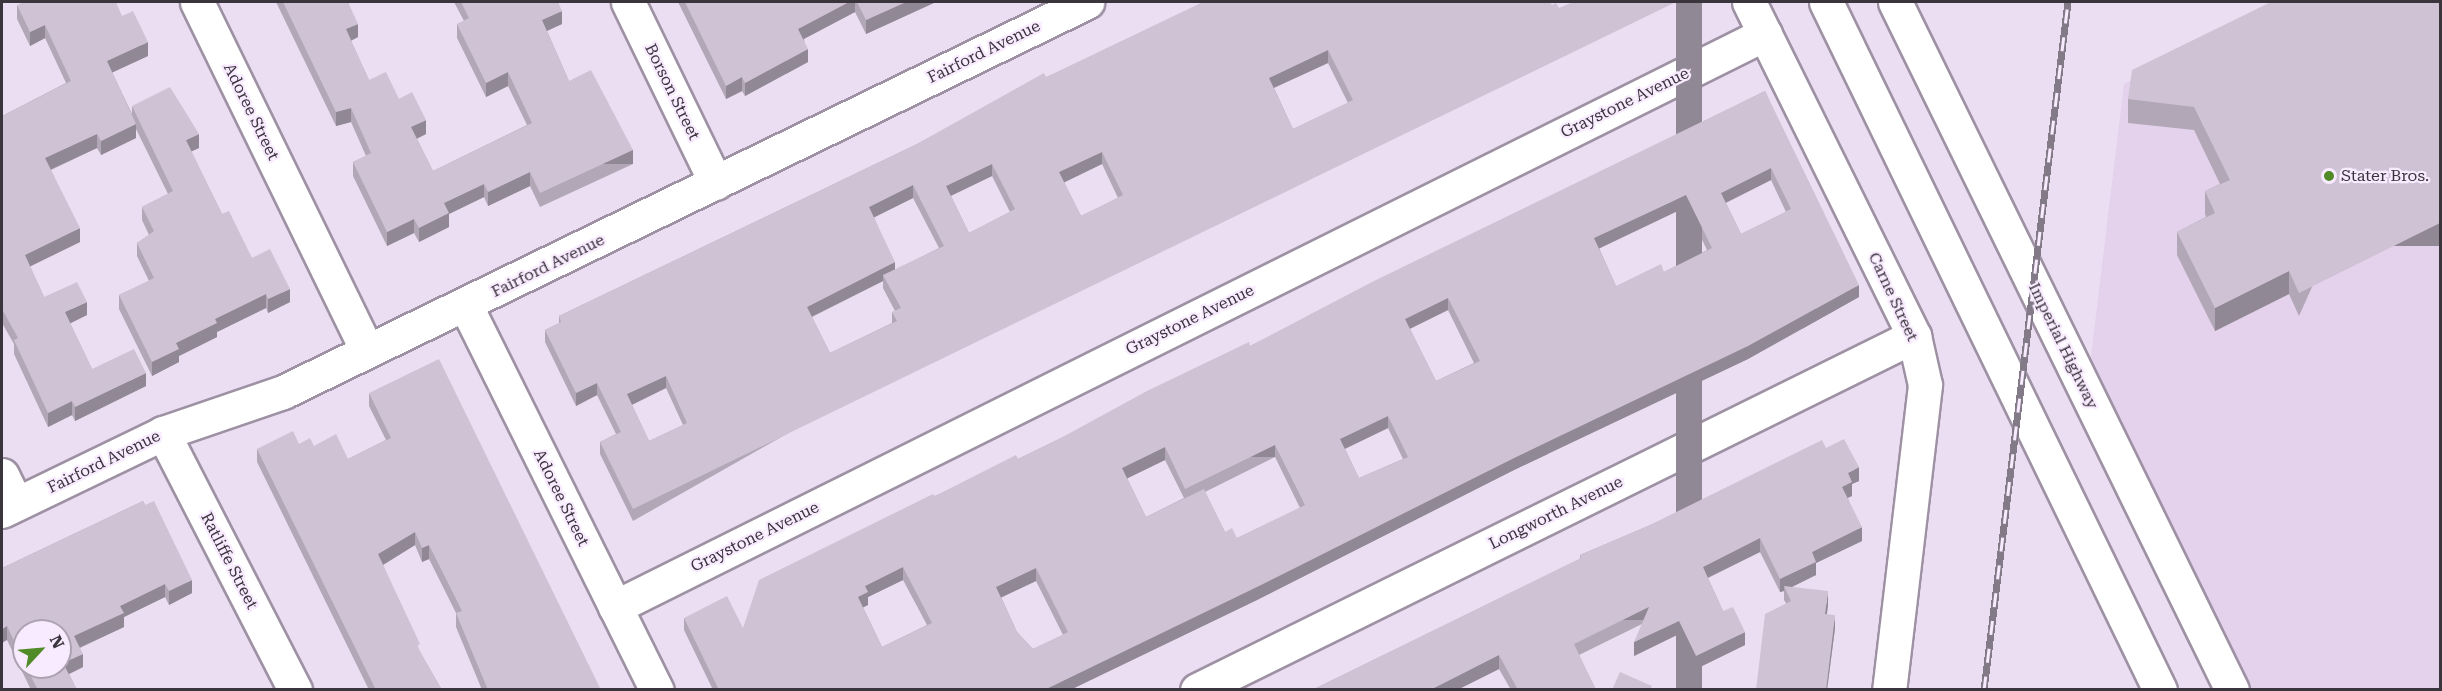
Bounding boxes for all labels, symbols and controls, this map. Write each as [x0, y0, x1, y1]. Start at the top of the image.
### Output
street label: Fairford Avenue [924, 16, 1044, 88]
street label: Borson Street [640, 41, 704, 143]
street label: Adoree Street [219, 60, 283, 164]
street label: Graystone Avenue [1558, 64, 1692, 142]
place label: Stater Bros. [2341, 166, 2429, 186]
marker: Stater Bros. [2322, 169, 2336, 183]
street label: Fairford Avenue [488, 230, 608, 302]
street label: Carne Street [1864, 250, 1922, 344]
street label: Imperial Highway [2024, 280, 2102, 412]
street label: Graystone Avenue [1123, 281, 1257, 359]
street label: Fairford Avenue [44, 426, 164, 498]
street label: Adoree Street [529, 446, 593, 550]
street label: Longworth Avenue [1486, 472, 1626, 554]
street label: Graystone Avenue [688, 498, 822, 576]
street label: Ratliffe Street [196, 510, 262, 612]
north arrow [12, 619, 72, 679]
text: N [46, 632, 68, 651]

